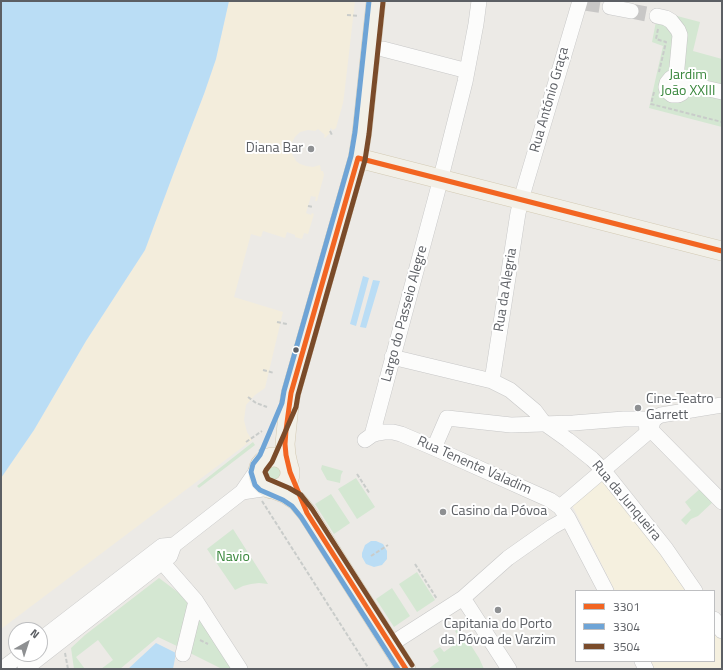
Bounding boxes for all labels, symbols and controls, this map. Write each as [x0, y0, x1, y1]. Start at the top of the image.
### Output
street label: Rua António Graça [527, 45, 573, 155]
park label: Jardim João XXIII [661, 68, 715, 100]
place label: Diana Bar [246, 141, 303, 157]
marker: Diana Bar [306, 144, 316, 154]
street label: Largo do Passeio Alegre [379, 244, 431, 384]
street label: Rua da Alegria [491, 247, 521, 333]
unlabelled marker [291, 345, 301, 355]
place label: Cine-Teatro Garrett [646, 392, 714, 424]
marker: Cine-Teatro Garrett [633, 403, 643, 413]
street label: Rua Tenente Valadim [414, 433, 534, 499]
street label: Rua da Junqueira [588, 458, 664, 544]
place label: Casino da Póvoa [451, 504, 547, 520]
marker: Casino da Póvoa [438, 507, 448, 517]
park label: Navio [216, 550, 250, 566]
legend [575, 590, 715, 662]
text: 3301 [613, 597, 640, 616]
marker: Capitania do Porto da Póvoa de Varzim [493, 605, 503, 615]
place label: Capitania do Porto da Póvoa de Varzim [440, 617, 556, 650]
text: 3304 [613, 617, 640, 636]
north arrow [8, 622, 48, 662]
text: N [27, 625, 43, 642]
text: 3504 [613, 637, 640, 656]

